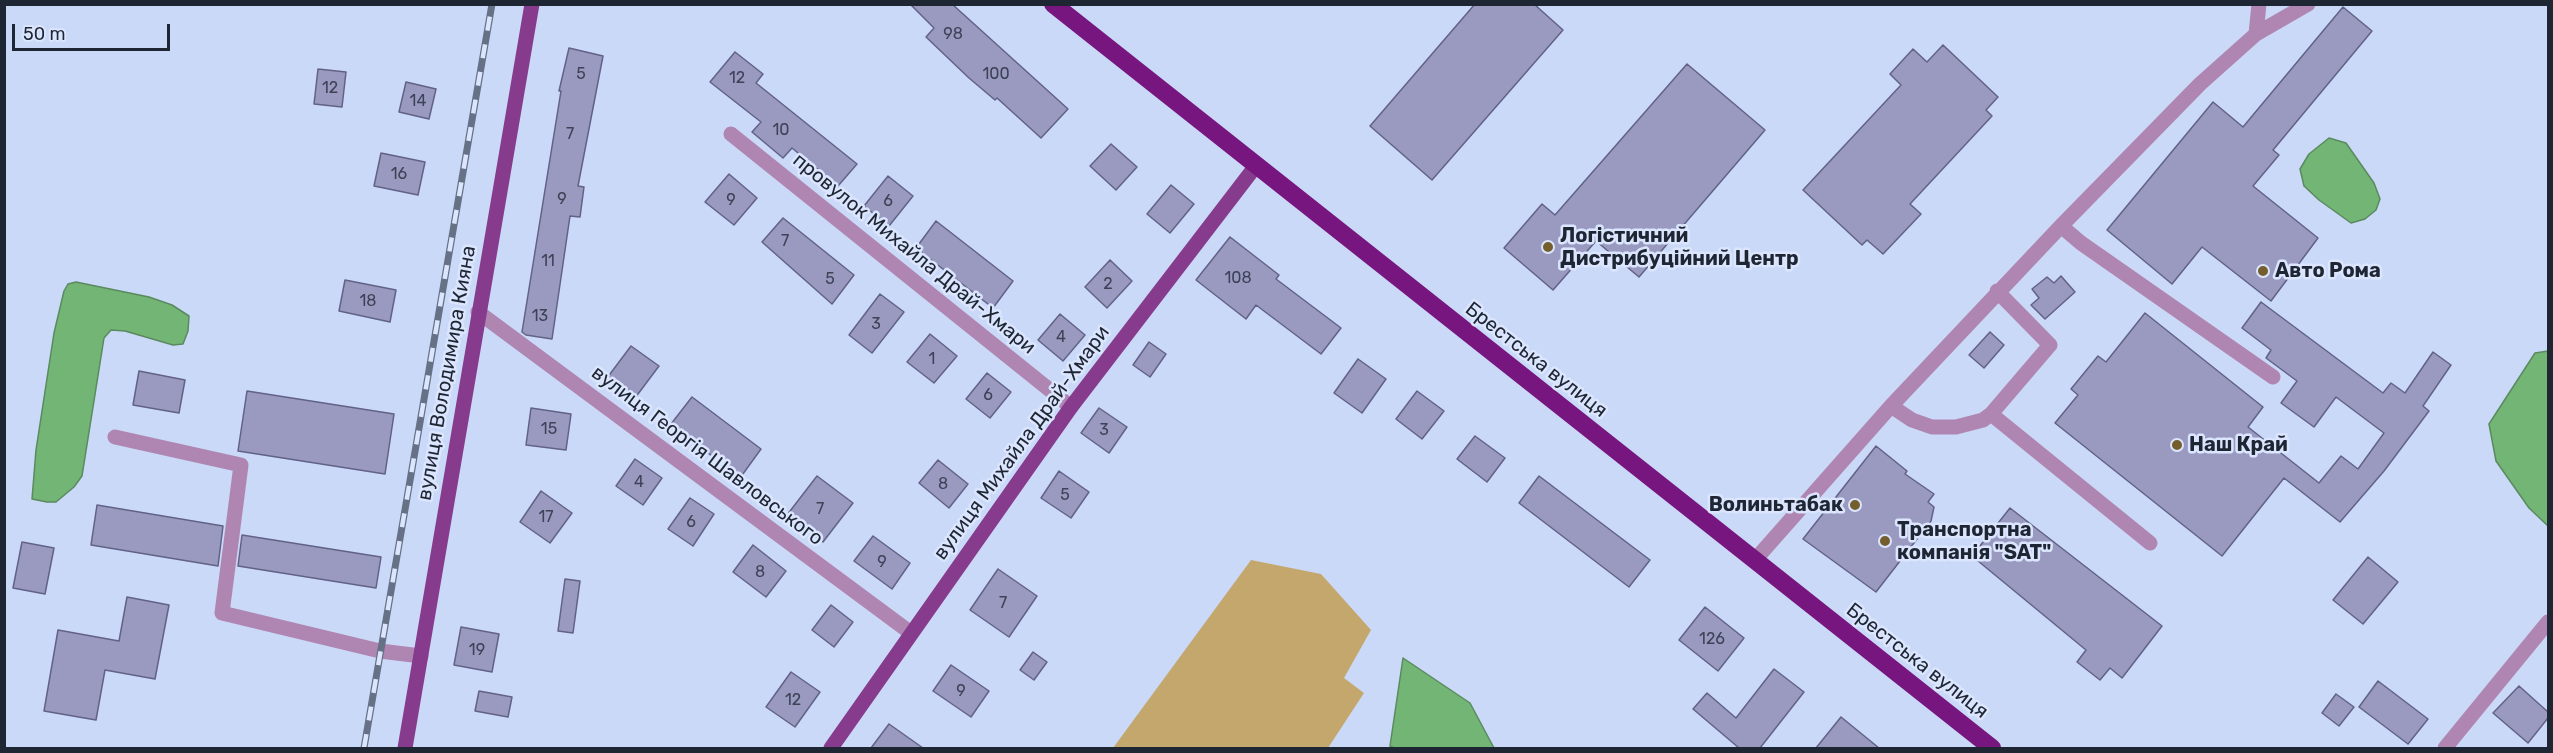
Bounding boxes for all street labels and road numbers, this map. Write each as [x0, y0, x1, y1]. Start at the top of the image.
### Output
street label: провулок Михайла Драй-Хмари [788, 149, 1040, 359]
street label: вулиця Володимира Кияна [413, 244, 481, 502]
street label: Брестська вулиця [1460, 297, 1612, 423]
street label: вулиця Михайла Драй-Хмари [929, 321, 1115, 565]
street label: вулиця Георгія Шавловського [586, 361, 828, 551]
street label: Брестська вулиця [1841, 598, 1993, 724]

